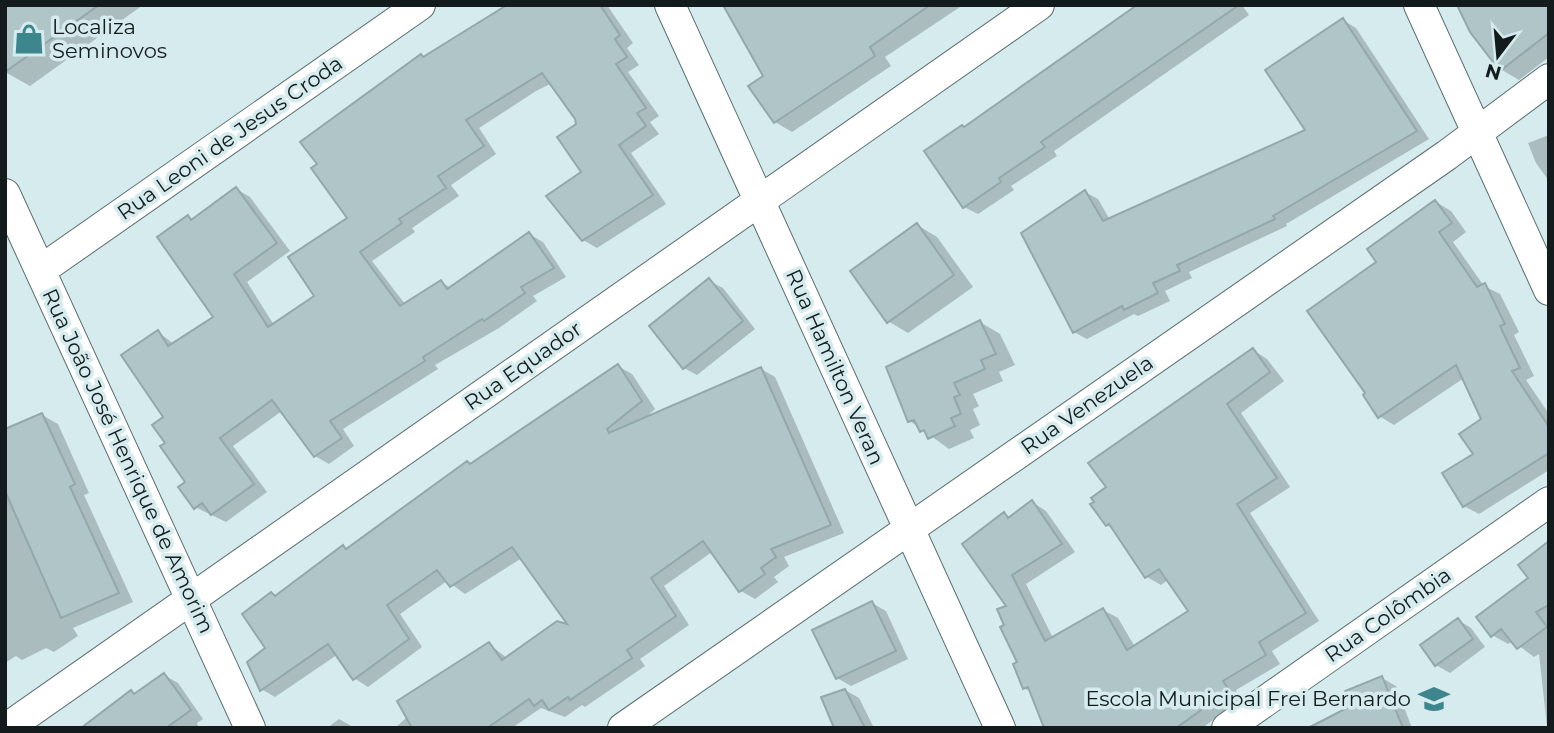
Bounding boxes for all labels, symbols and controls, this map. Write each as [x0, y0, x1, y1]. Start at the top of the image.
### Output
place label: Localiza Seminovos [52, 14, 167, 63]
north arrow [1463, 21, 1533, 91]
shop icon: Localiza Seminovos [12, 22, 46, 56]
street label: Rua Leoni de Jesus Croda [112, 50, 347, 225]
text: N [1483, 59, 1504, 85]
street label: Rua Hamilton Veran [781, 265, 890, 468]
street label: Rua João José Henrique de Amorim [37, 284, 220, 637]
street label: Rua Equador [459, 316, 586, 415]
street label: Rua Venezuela [1016, 350, 1158, 459]
street label: Rua Colômbia [1320, 562, 1456, 667]
school or university icon: Escola Municipal Frei Bernardo [1417, 682, 1451, 716]
place label: Escola Municipal Frei Bernardo [1085, 686, 1411, 711]

